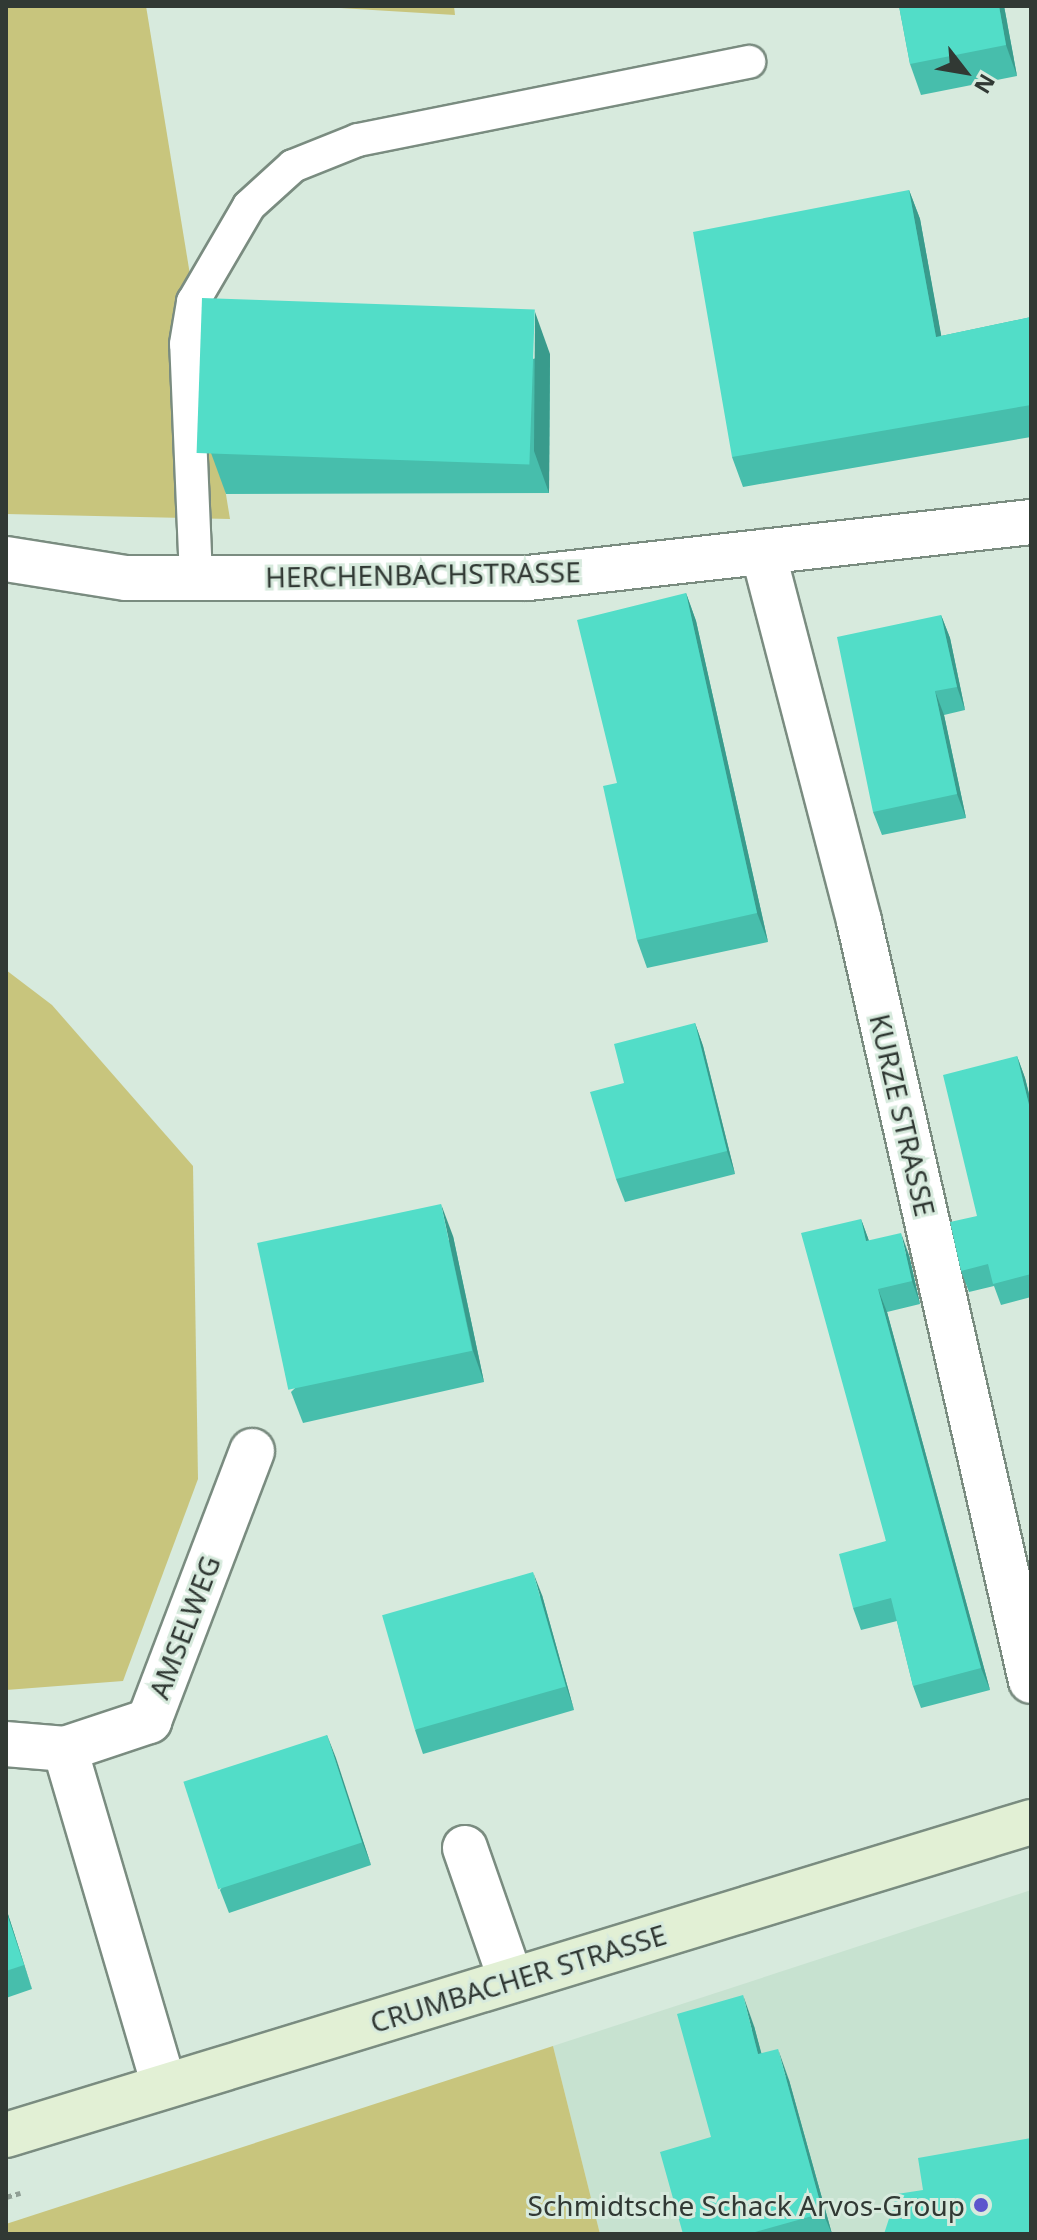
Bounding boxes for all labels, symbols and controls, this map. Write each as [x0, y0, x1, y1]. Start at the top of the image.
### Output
north arrow [925, 32, 1005, 112]
text: N [968, 69, 1003, 100]
street label: HERCHENBACHSTRASSE [265, 554, 581, 594]
street label: KURZE STRASSE [863, 1011, 943, 1219]
street label: AMSELWEG [141, 1551, 227, 1703]
street label: CRUMBACHER STRASSE [366, 1917, 670, 2039]
place label: Schmidtsche Schack Arvos-Group [528, 2188, 965, 2222]
marker: Schmidtsche Schack Arvos-Group [972, 2196, 990, 2214]

